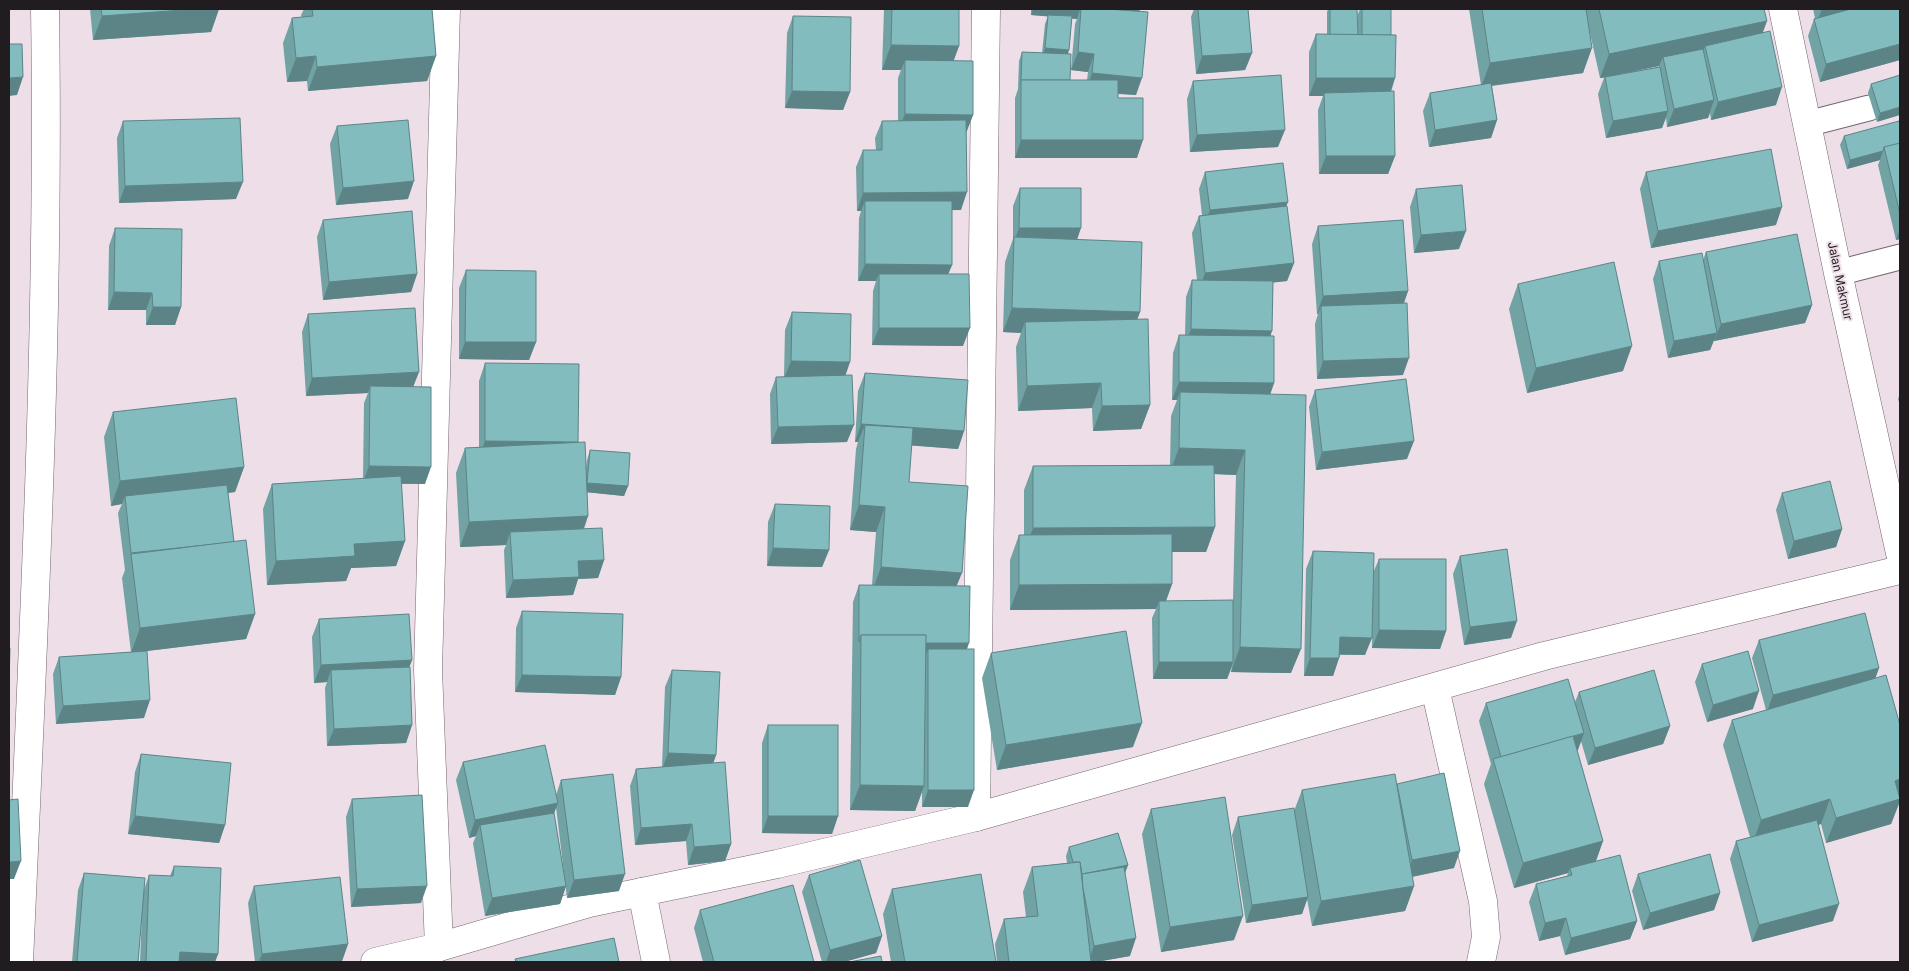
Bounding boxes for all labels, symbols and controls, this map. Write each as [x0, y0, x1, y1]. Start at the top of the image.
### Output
street label: Jalan Makmur [1825, 240, 1856, 322]

